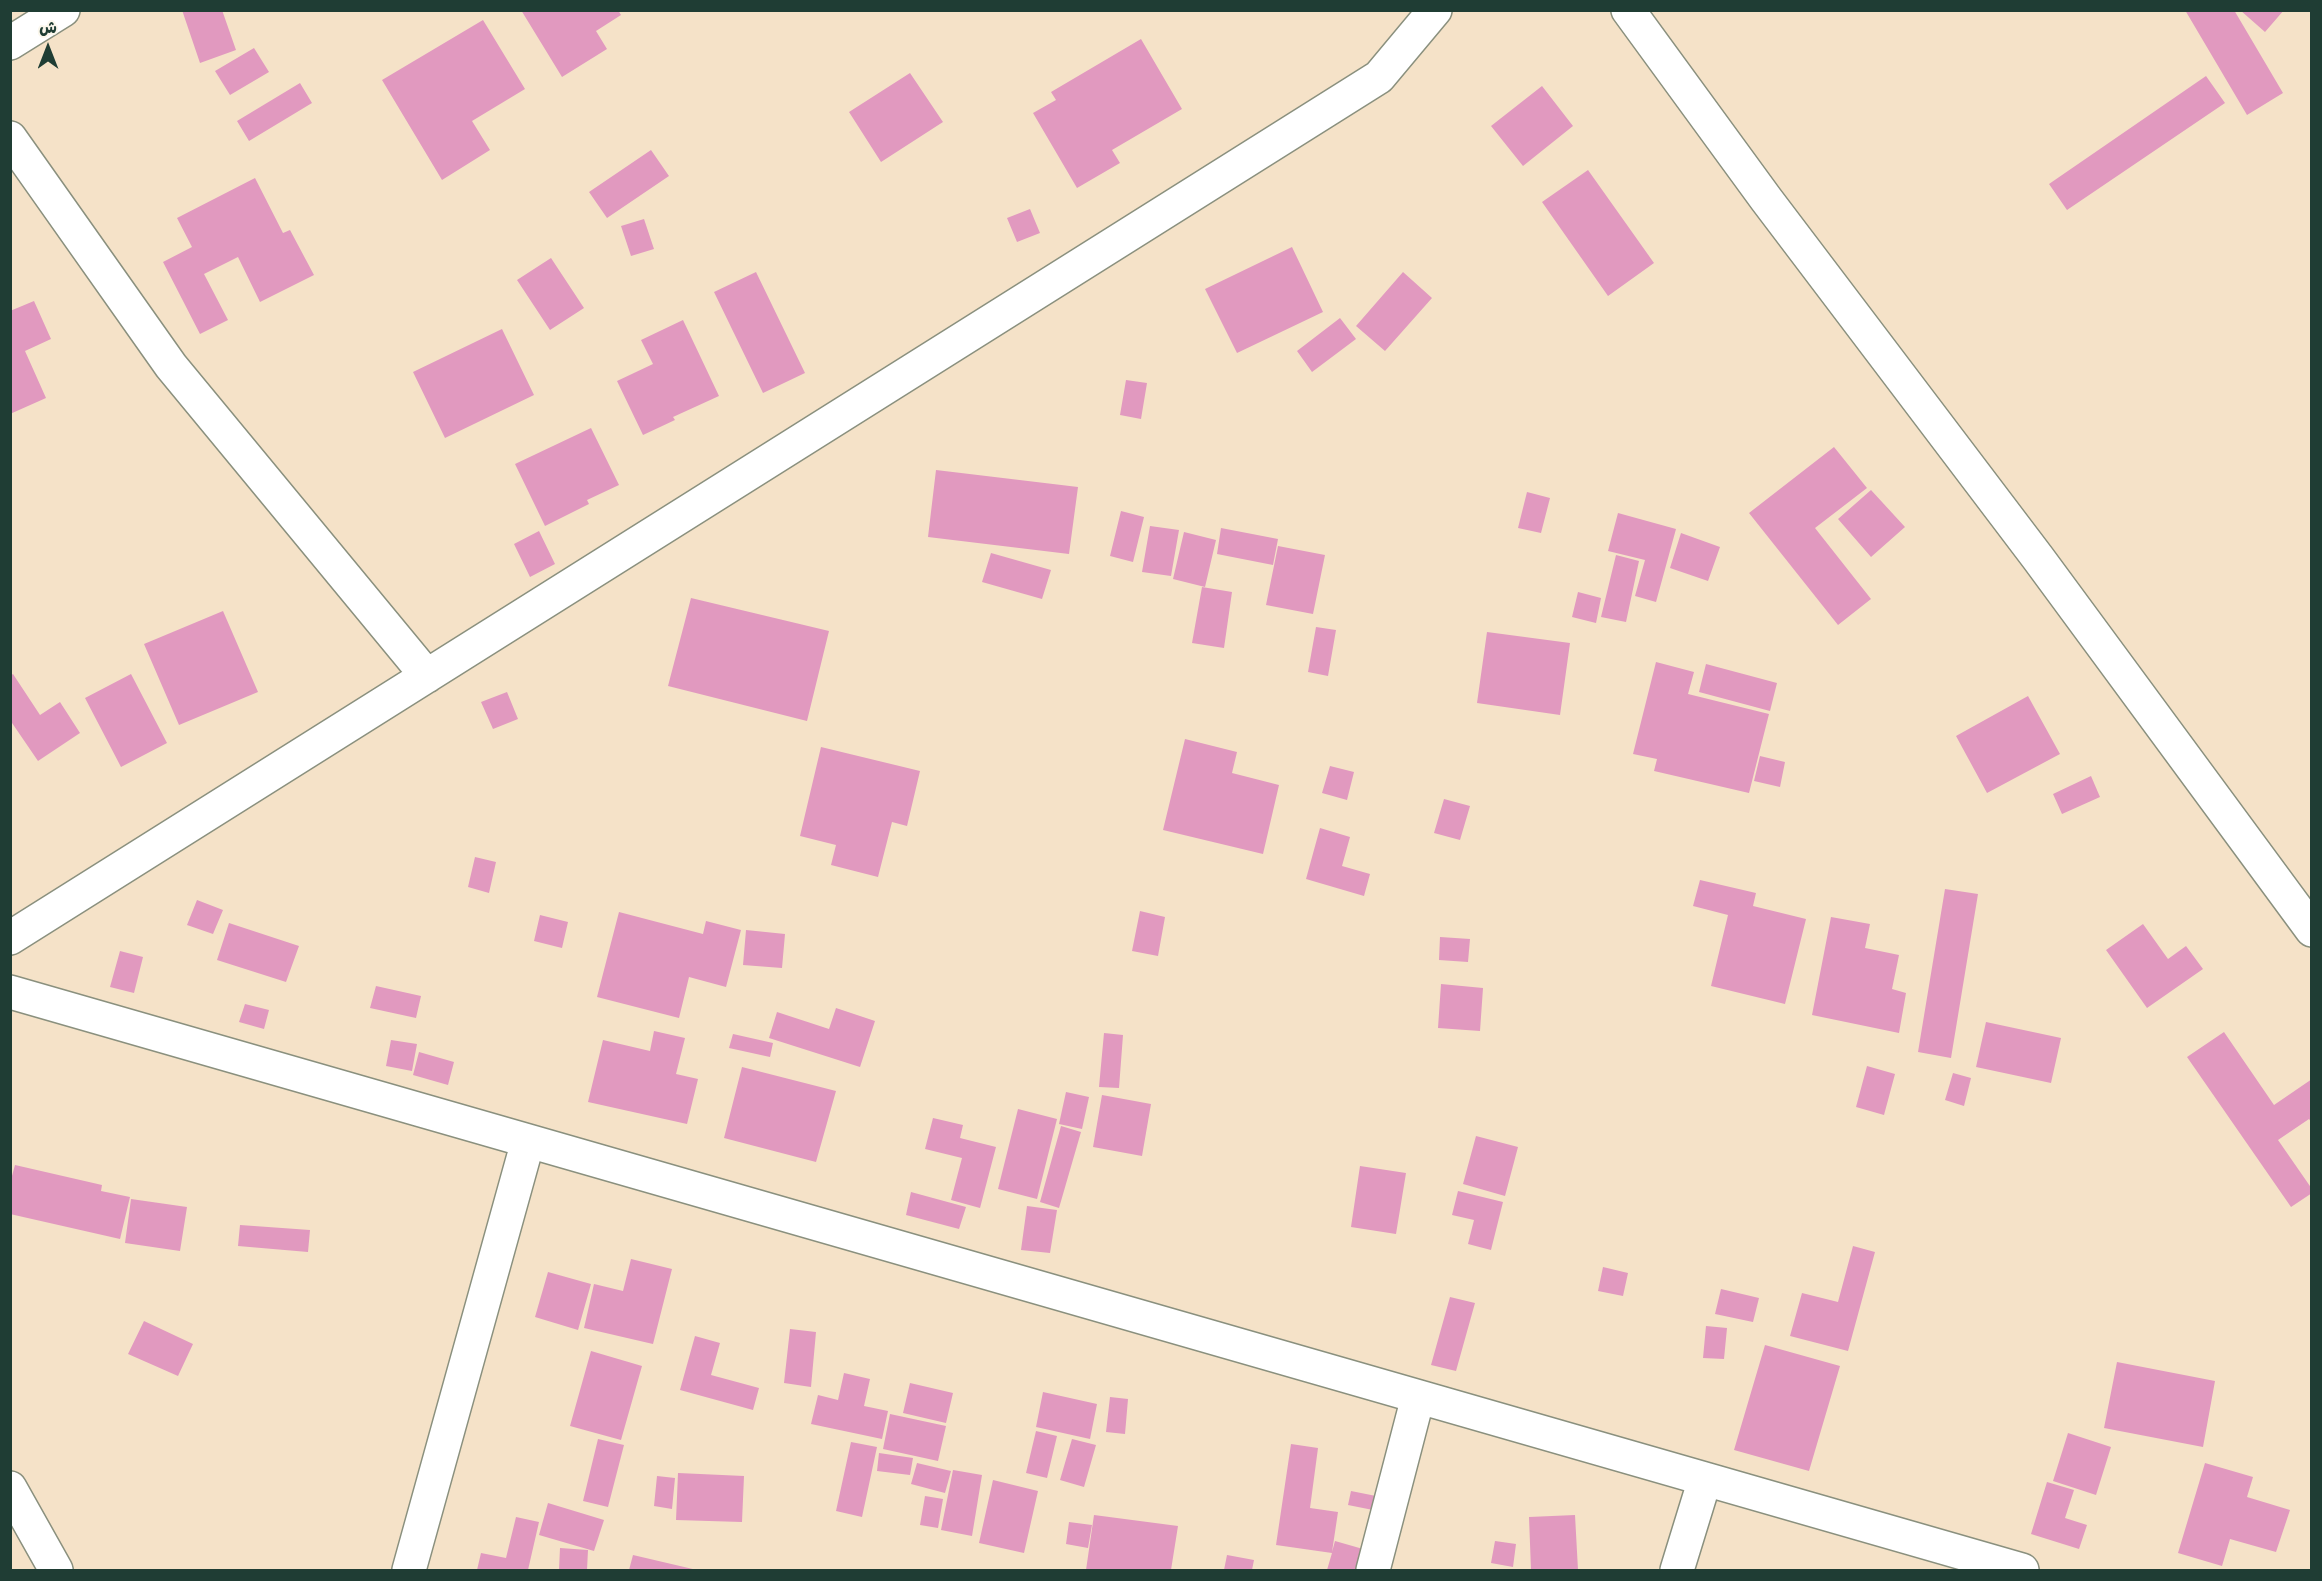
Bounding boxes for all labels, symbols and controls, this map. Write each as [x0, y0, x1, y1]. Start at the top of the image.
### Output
north arrow [18, 18, 78, 78]
text: ش [39, 18, 57, 41]

